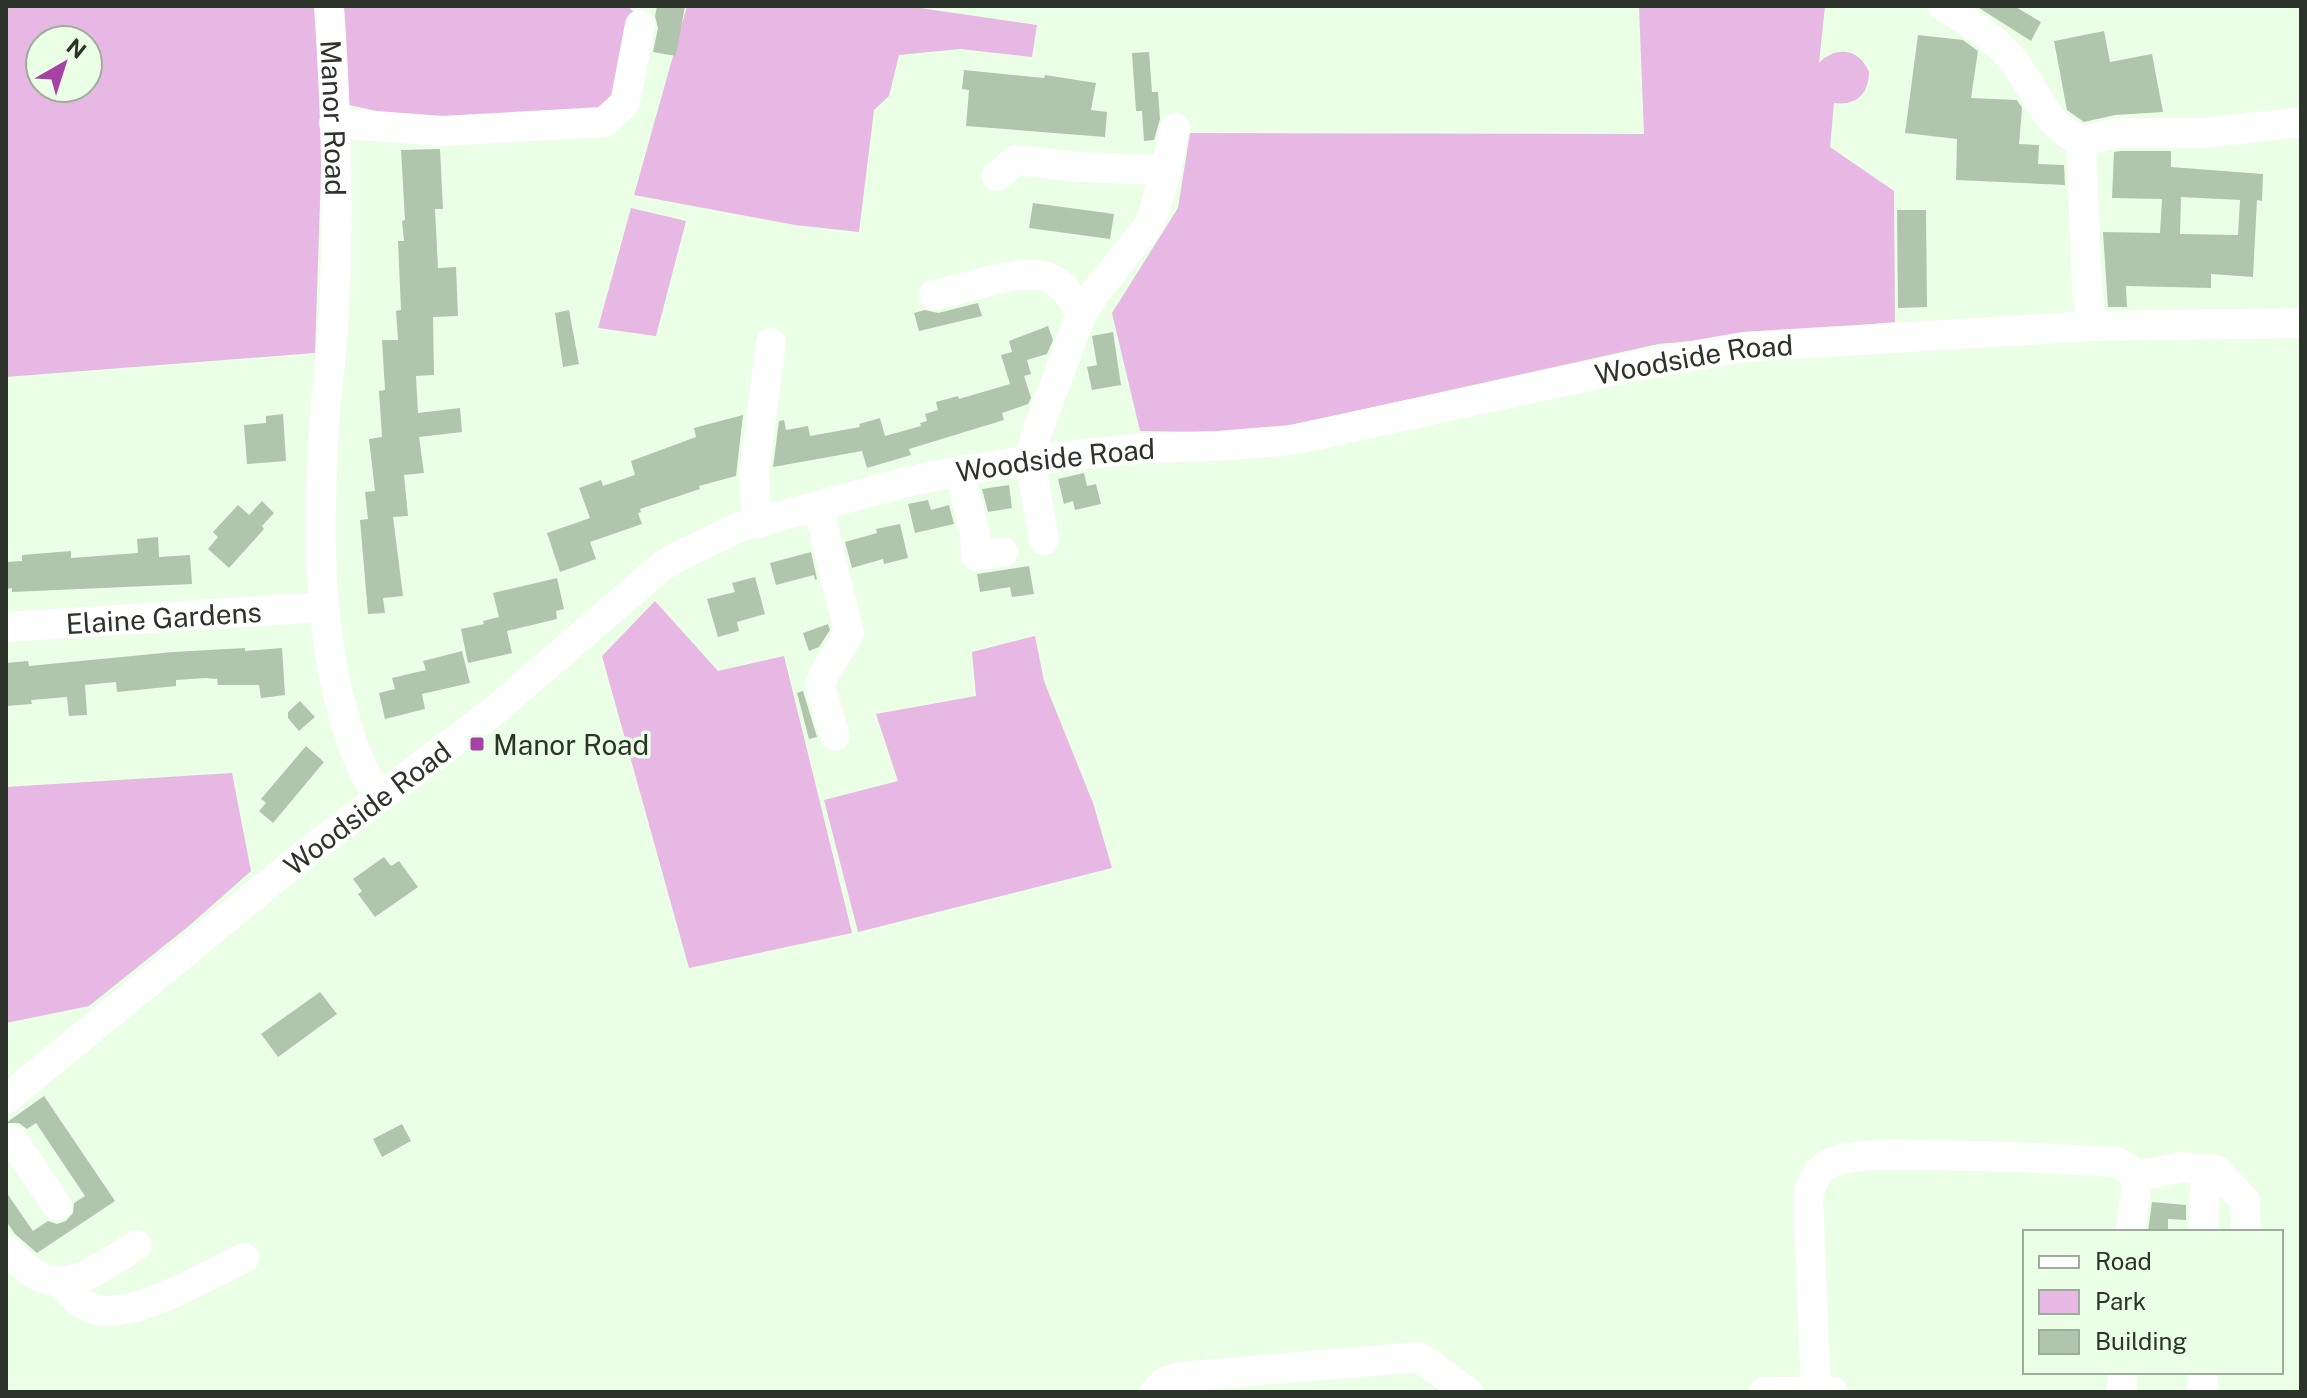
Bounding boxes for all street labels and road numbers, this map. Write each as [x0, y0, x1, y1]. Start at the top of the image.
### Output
street label: Manor Road [315, 39, 353, 196]
street label: Woodside Road [1592, 328, 1794, 390]
street label: Woodside Road [953, 431, 1155, 488]
street label: Elaine Gardens [65, 594, 263, 640]
street label: Woodside Road [277, 734, 457, 881]

